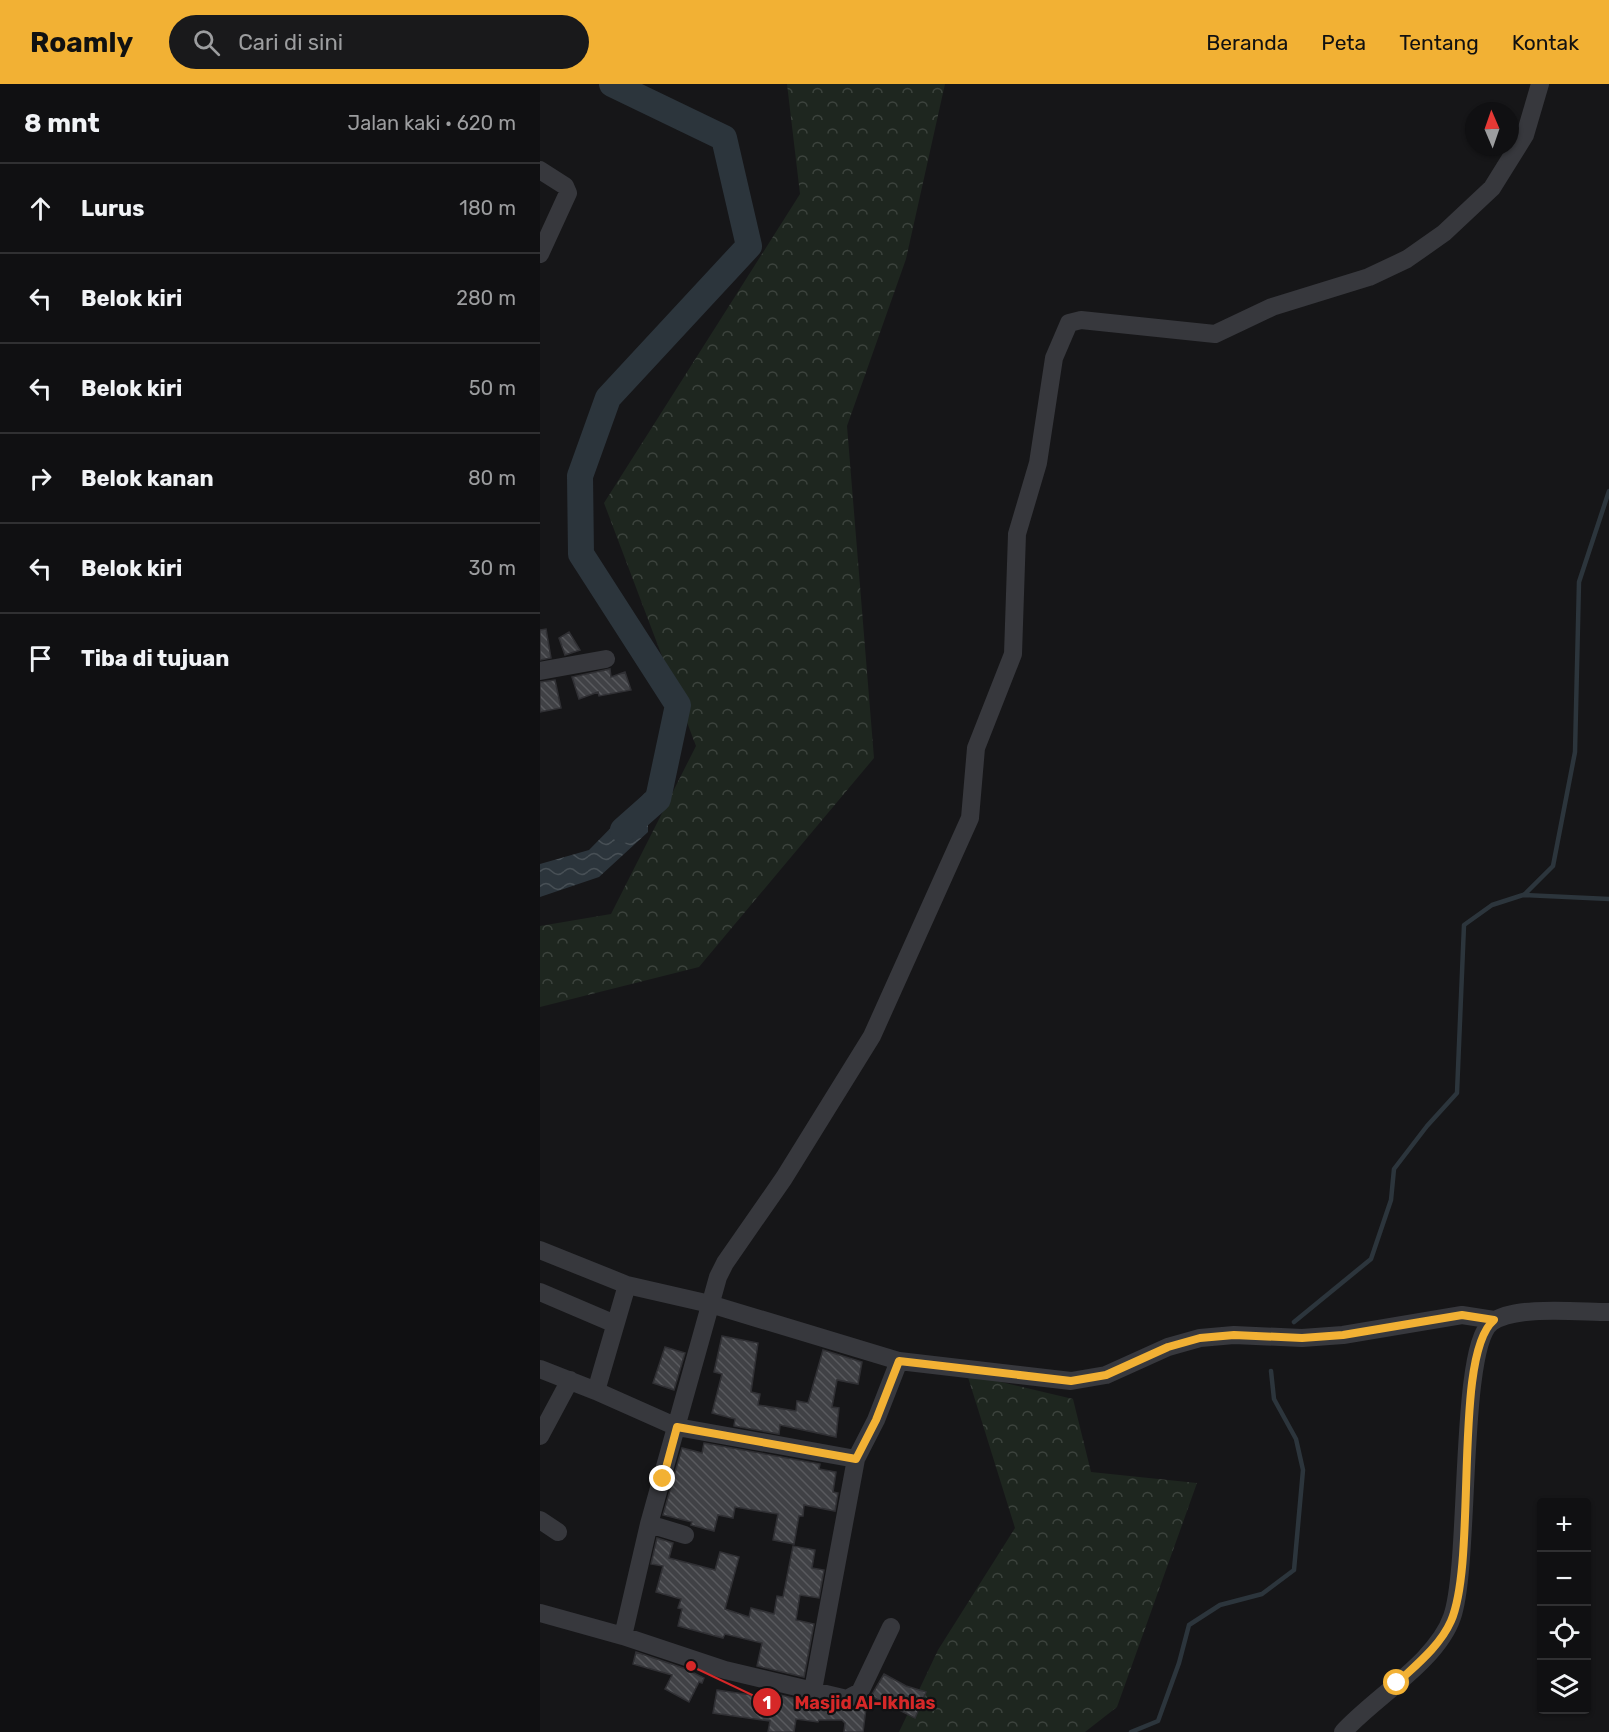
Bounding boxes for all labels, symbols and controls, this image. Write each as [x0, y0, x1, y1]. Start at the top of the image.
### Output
search box [169, 15, 589, 69]
text: Roamly [30, 26, 133, 59]
icon: search [190, 26, 223, 59]
text: Cari di sini [238, 29, 343, 56]
text: Beranda [1206, 30, 1288, 55]
text: Peta [1321, 30, 1366, 55]
text: Tentang [1399, 30, 1479, 55]
text: Kontak [1512, 30, 1579, 55]
north arrow [1465, 102, 1519, 156]
text: 8 mnt [24, 108, 100, 139]
text: Jalan kaki · 620 m [348, 111, 516, 135]
icon: ahead [24, 192, 57, 225]
text: Lurus [81, 195, 144, 222]
text: 180 m [459, 196, 516, 220]
icon: left [24, 282, 57, 315]
text: Belok kiri [81, 285, 182, 312]
text: 280 m [456, 286, 516, 310]
icon: left [24, 372, 57, 405]
text: Belok kiri [81, 375, 182, 402]
text: 50 m [469, 376, 516, 400]
icon: right [24, 462, 57, 495]
text: Belok kanan [81, 465, 214, 492]
text: 80 m [468, 466, 516, 490]
icon: left [24, 552, 57, 585]
text: Belok kiri [81, 555, 182, 582]
text: 30 m [469, 556, 516, 580]
icon: arrive [24, 642, 57, 675]
text: Tiba di tujuan [81, 645, 229, 672]
route end [649, 1465, 675, 1491]
map controls [1537, 1498, 1591, 1714]
button: + [1537, 1498, 1591, 1552]
button: − [1537, 1552, 1591, 1606]
button: locate [1537, 1606, 1591, 1660]
button: layers [1537, 1660, 1591, 1714]
route start [1383, 1669, 1409, 1695]
callout: Masjid Al-Ikhlas [752, 1684, 948, 1720]
text: 1 [763, 1692, 771, 1714]
text: Masjid Al-Ikhlas [794, 1692, 936, 1714]

